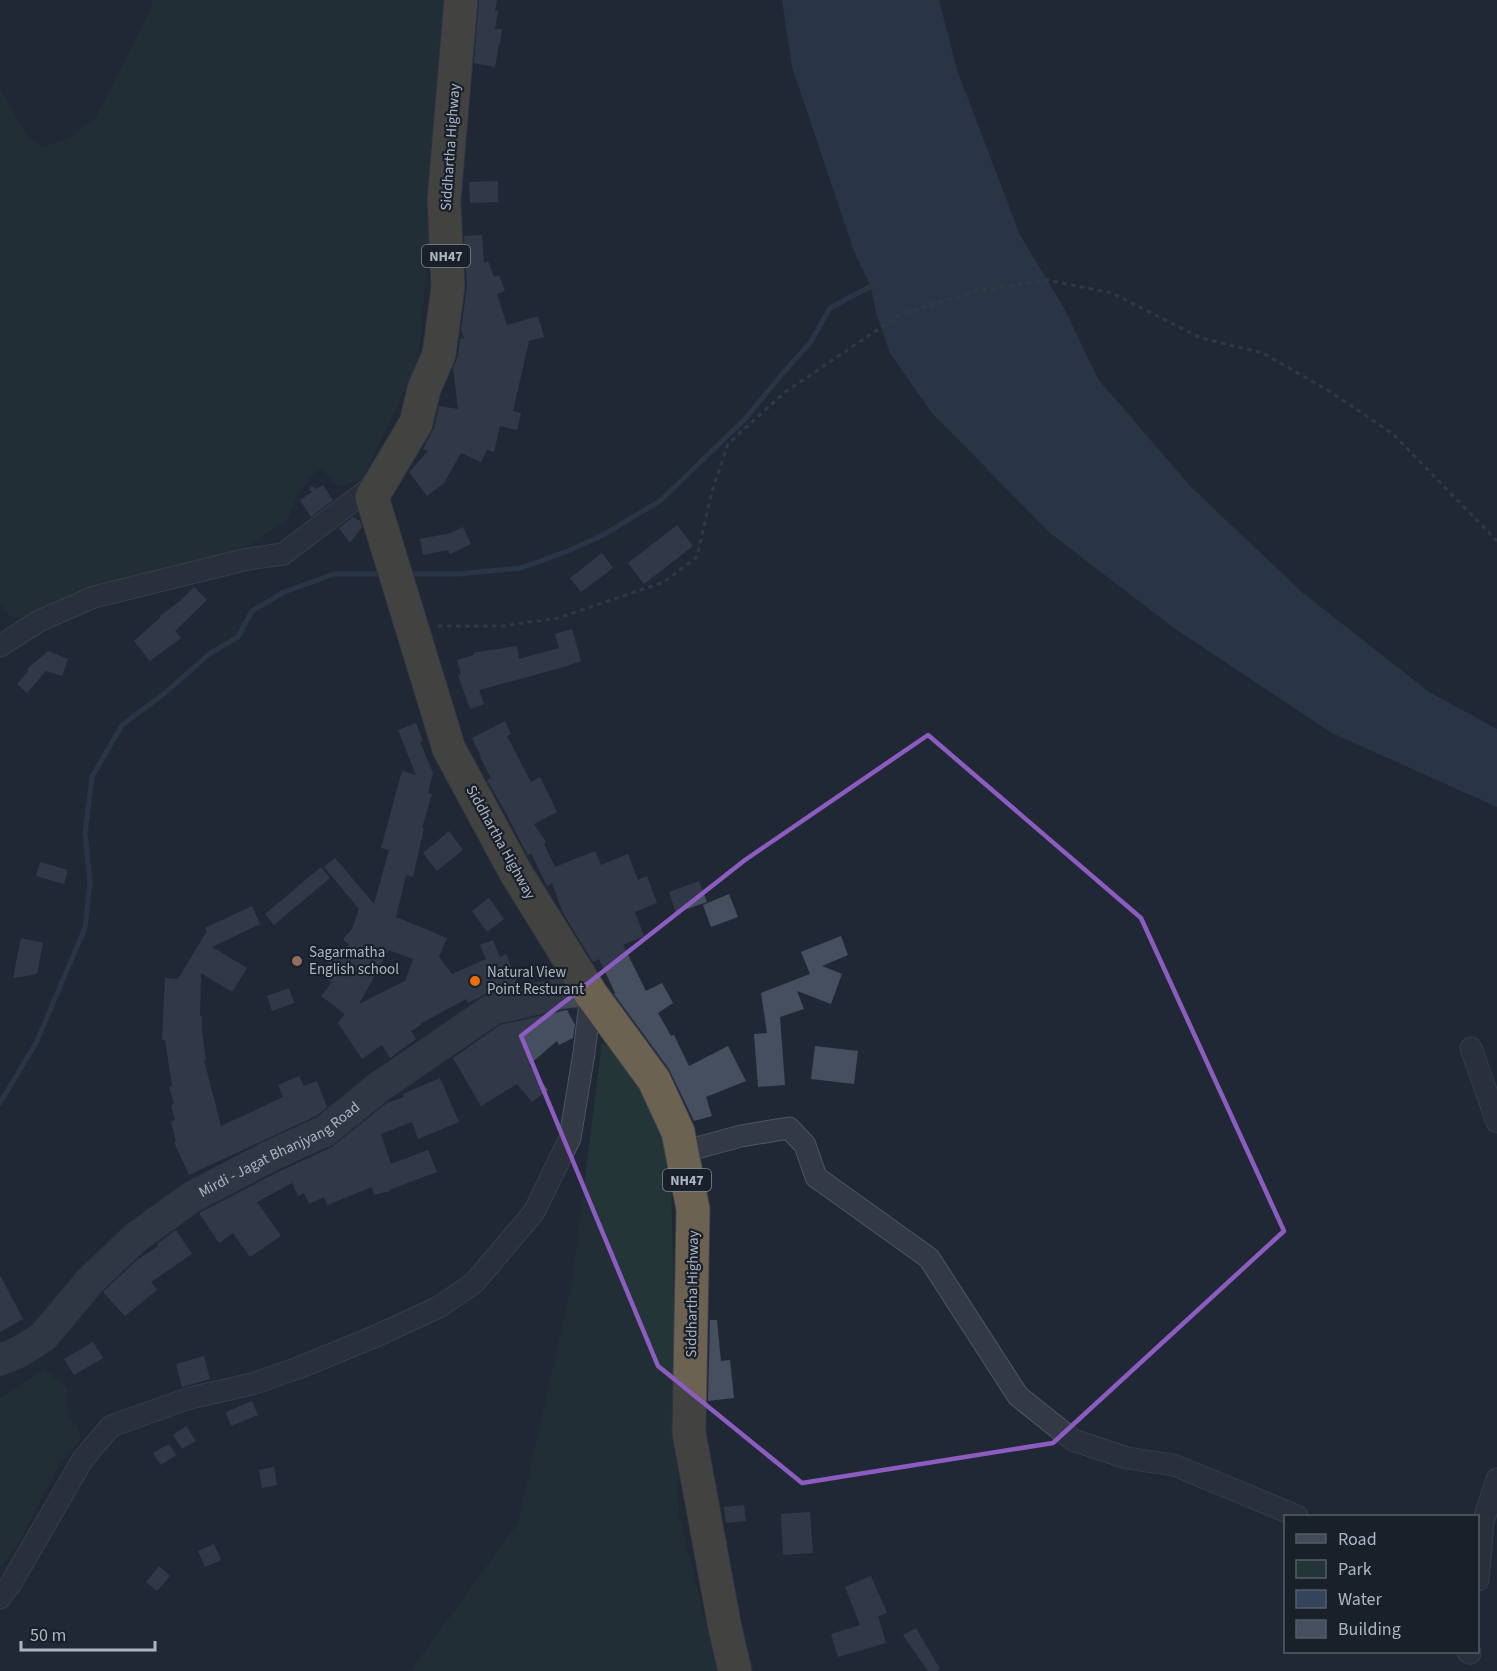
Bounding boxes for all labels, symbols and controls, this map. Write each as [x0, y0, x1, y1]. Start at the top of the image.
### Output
street label: Siddhartha Highway [436, 83, 465, 211]
road number: NH47 [422, 245, 470, 267]
street label: Siddhartha Highway [460, 781, 541, 903]
place label: Sagarmatha English school [309, 942, 399, 980]
marker: Sagarmatha English school [290, 954, 304, 968]
place label: Natural View Point Resturant [487, 962, 584, 1000]
marker: Natural View Point Resturant [468, 974, 482, 988]
street label: Mirdi - Jagat Bhanjyang Road [195, 1097, 364, 1203]
road number: NH47 [663, 1169, 711, 1191]
street label: Siddhartha Highway [681, 1230, 704, 1358]
legend [1284, 1515, 1479, 1653]
text: Road [1338, 1527, 1377, 1552]
text: Park [1338, 1557, 1372, 1582]
text: Water [1338, 1587, 1382, 1612]
scale bar [21, 1614, 154, 1652]
text: Building [1338, 1617, 1401, 1642]
text: 50 m [30, 1623, 66, 1648]

